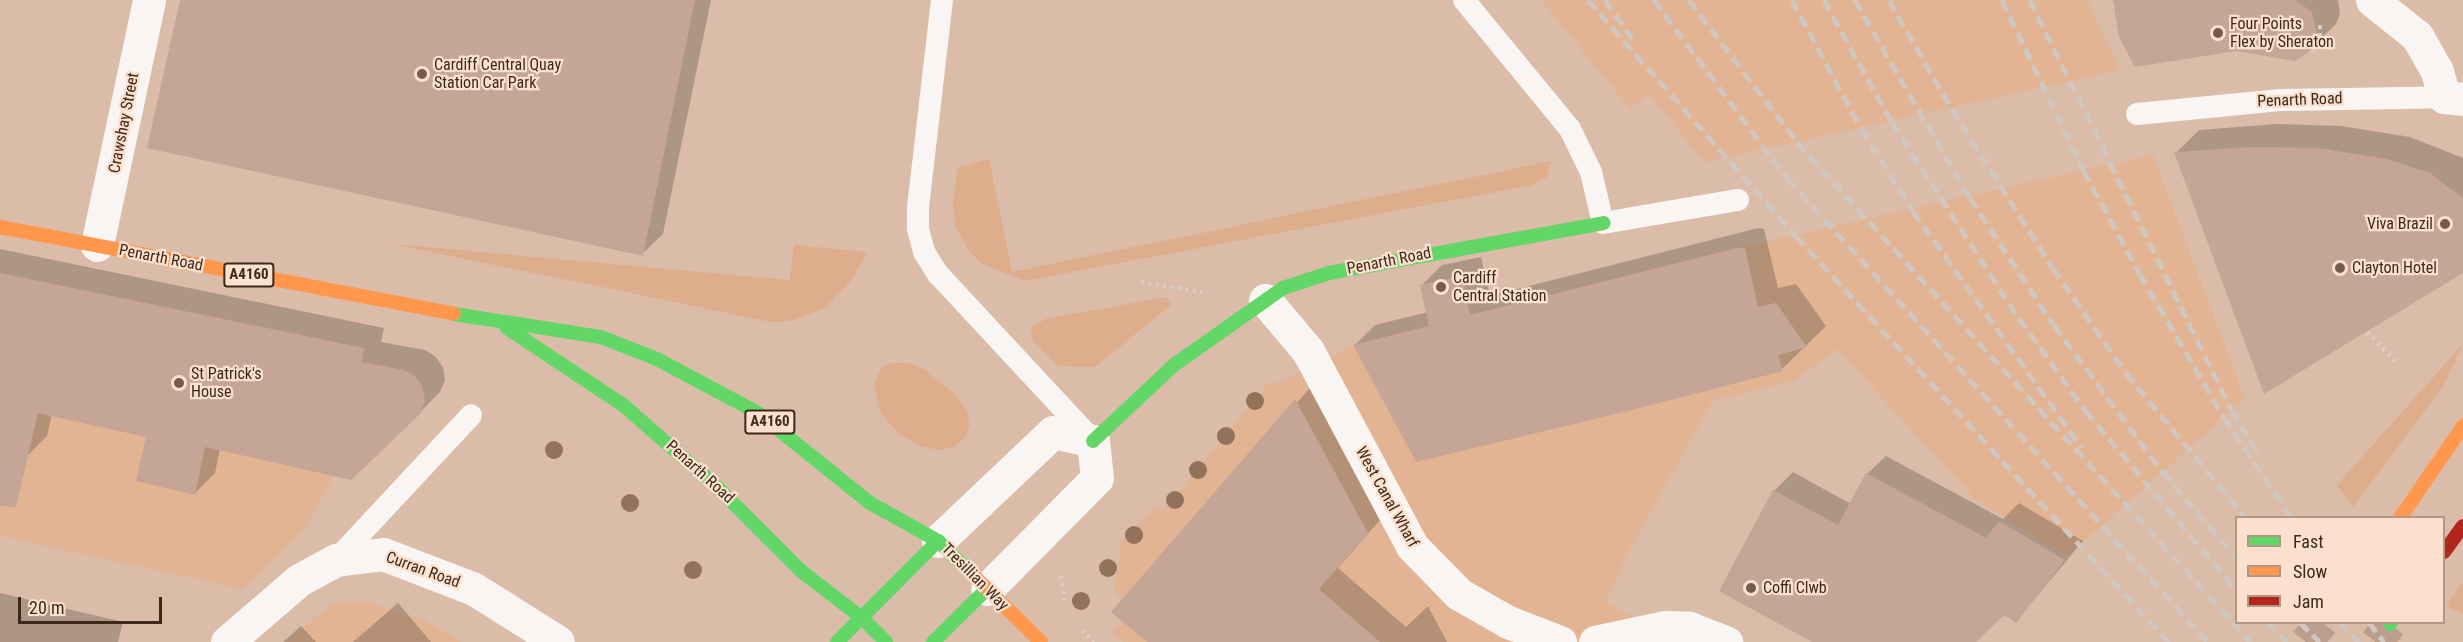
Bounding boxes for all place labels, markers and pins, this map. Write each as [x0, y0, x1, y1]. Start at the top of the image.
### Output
place label: Four Points Flex by Sheraton [2230, 14, 2334, 52]
marker: Four Points Flex by Sheraton [2211, 26, 2225, 40]
place label: Cardiff Central Quay Station Car Park [434, 55, 561, 93]
marker: Cardiff Central Quay Station Car Park [415, 67, 429, 81]
place label: Viva Brazil [2367, 214, 2433, 234]
marker: Viva Brazil [2438, 217, 2452, 231]
place label: Clayton Hotel [2352, 258, 2437, 278]
marker: Clayton Hotel [2333, 261, 2347, 275]
place label: Cardiff Central Station [1453, 268, 1547, 306]
marker: Cardiff Central Station [1434, 280, 1448, 294]
place label: St Patrick's House [191, 364, 262, 402]
marker: St Patrick's House [172, 376, 186, 390]
place label: Coffi Clwb [1763, 578, 1827, 598]
marker: Coffi Clwb [1744, 581, 1758, 595]

